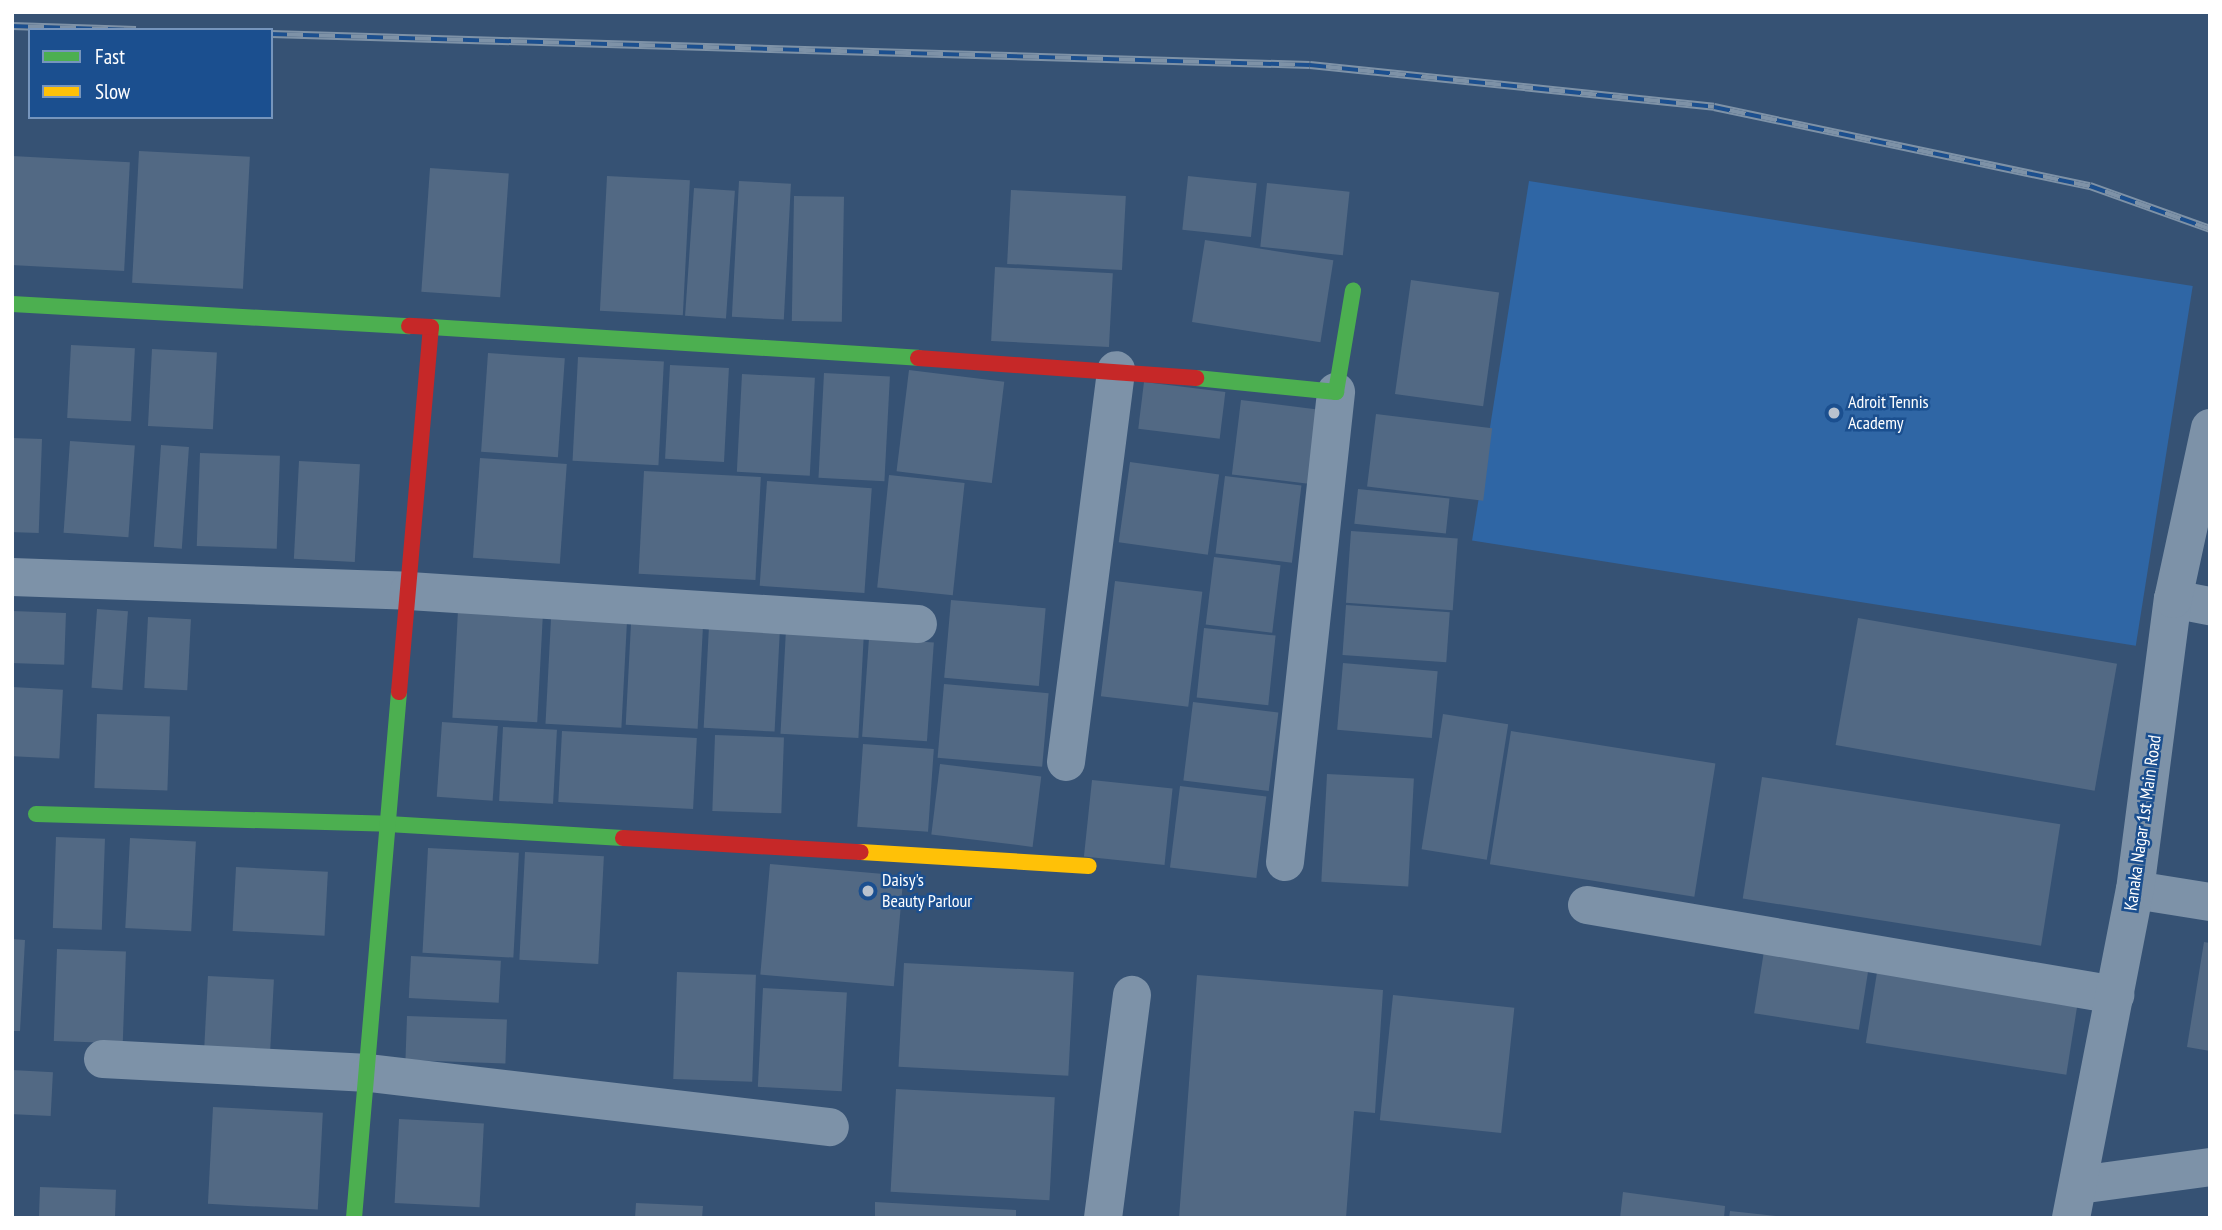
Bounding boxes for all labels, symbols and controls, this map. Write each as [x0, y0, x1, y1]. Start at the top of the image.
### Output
legend [28, 28, 273, 119]
text: Fast [95, 43, 125, 70]
text: Slow [95, 78, 130, 105]
place label: Adroit Tennis Academy [1848, 392, 1929, 434]
marker: Adroit Tennis Academy [1826, 405, 1842, 421]
street label: Kanaka Nagar 1st Main Road [2120, 734, 2166, 912]
place label: Daisy's Beauty Parlour [882, 870, 973, 912]
marker: Daisy's Beauty Parlour [860, 883, 876, 899]

